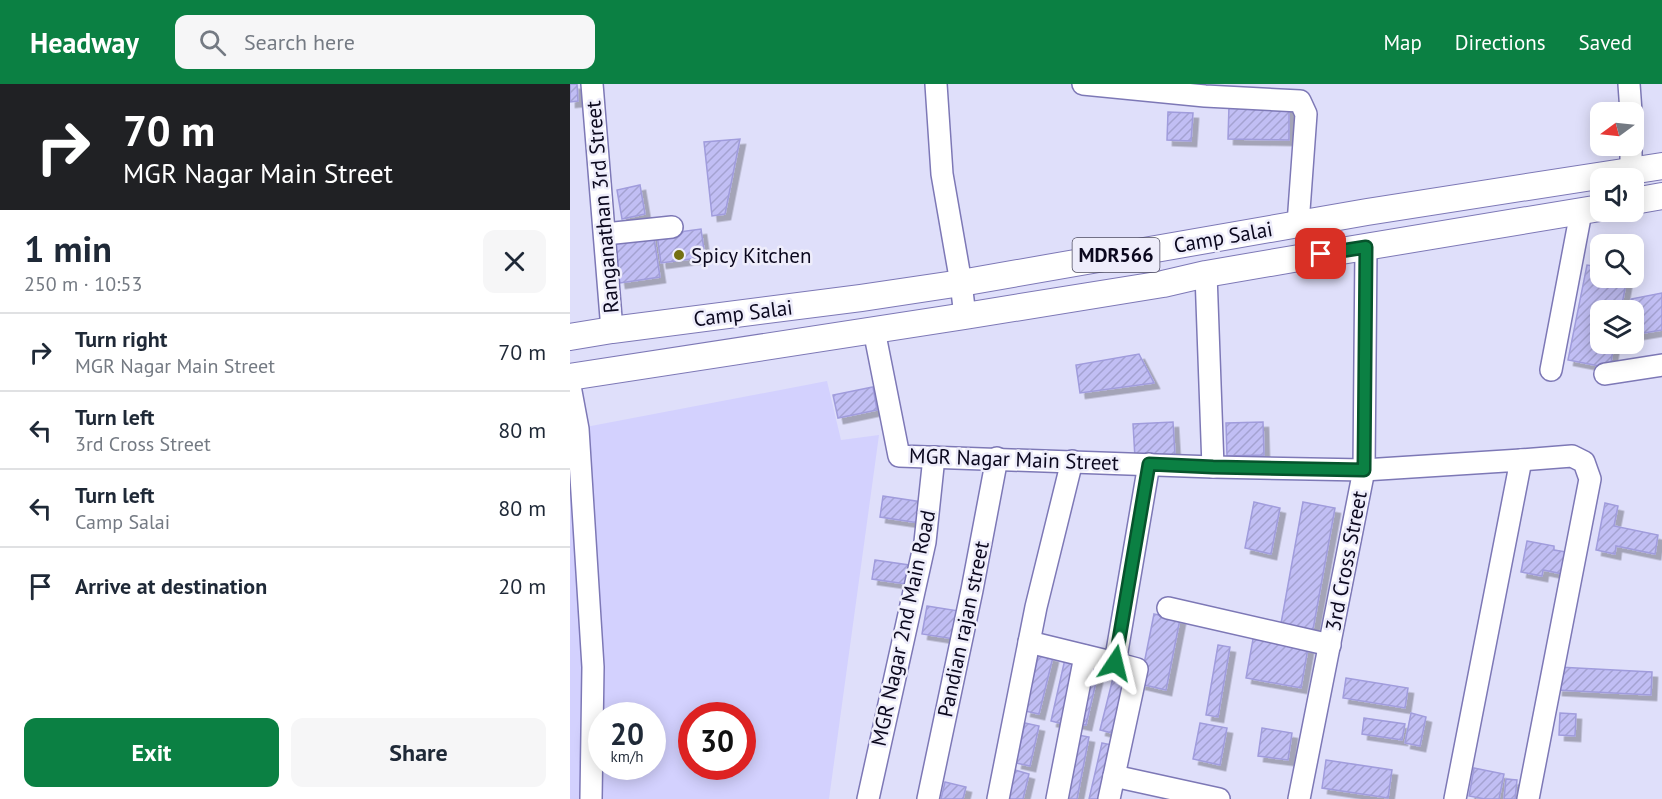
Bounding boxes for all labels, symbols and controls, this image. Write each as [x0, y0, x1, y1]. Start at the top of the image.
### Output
search box [175, 15, 595, 69]
text: Headway [30, 24, 139, 61]
icon: search [196, 26, 229, 59]
text: Search here [244, 28, 355, 56]
text: Map [1383, 29, 1422, 56]
text: Directions [1455, 29, 1546, 56]
text: Saved [1579, 29, 1632, 56]
street label: Ranganathan 3rd Street [579, 100, 625, 314]
north arrow [1590, 102, 1644, 156]
map controls [1590, 102, 1644, 354]
text: 70 m [123, 103, 215, 158]
icon: right [24, 108, 102, 186]
text: MGR Nagar Main Street [123, 156, 393, 190]
button: sound [1590, 168, 1644, 222]
street label: Camp Salai [1171, 215, 1275, 259]
text: 1 min [24, 225, 112, 272]
pin [1295, 228, 1346, 279]
button: close [483, 230, 546, 293]
button: search [1590, 234, 1644, 288]
icon: arrive [1304, 237, 1337, 270]
road number: MDR566 [1072, 238, 1160, 272]
place label: Spicy Kitchen [691, 242, 811, 269]
marker: Spicy Kitchen [672, 248, 686, 262]
text: 250 m · 10:53 [24, 271, 142, 297]
street label: Camp Salai [692, 294, 794, 332]
button: layers [1590, 300, 1644, 354]
text: Turn right [75, 325, 167, 353]
icon: right [24, 336, 57, 369]
text: 70 m [498, 338, 546, 366]
text: MGR Nagar Main Street [75, 353, 275, 379]
text: Turn left [75, 403, 155, 431]
icon: left [24, 414, 57, 447]
text: 80 m [498, 416, 546, 444]
text: 3rd Cross Street [75, 431, 211, 457]
street label: MGR Nagar Main Street [909, 442, 1119, 476]
text: Turn left [75, 481, 155, 509]
street label: 3rd Cross Street [1319, 489, 1373, 633]
icon: left [24, 492, 57, 525]
text: 80 m [498, 494, 546, 522]
street label: MGR Nagar 2nd Main Road [865, 508, 941, 748]
text: Camp Salai [75, 509, 170, 535]
street label: Pandian rajan street [931, 538, 995, 720]
icon: arrive [24, 570, 57, 603]
text: Arrive at destination [75, 572, 267, 600]
text: 20 m [498, 572, 546, 600]
position arrow [1083, 631, 1147, 695]
speed limit sign: 30 [678, 702, 756, 780]
text: 20 [610, 714, 644, 753]
button: Exit [24, 718, 279, 787]
button: Share [291, 718, 546, 787]
text: km/h [611, 747, 643, 766]

